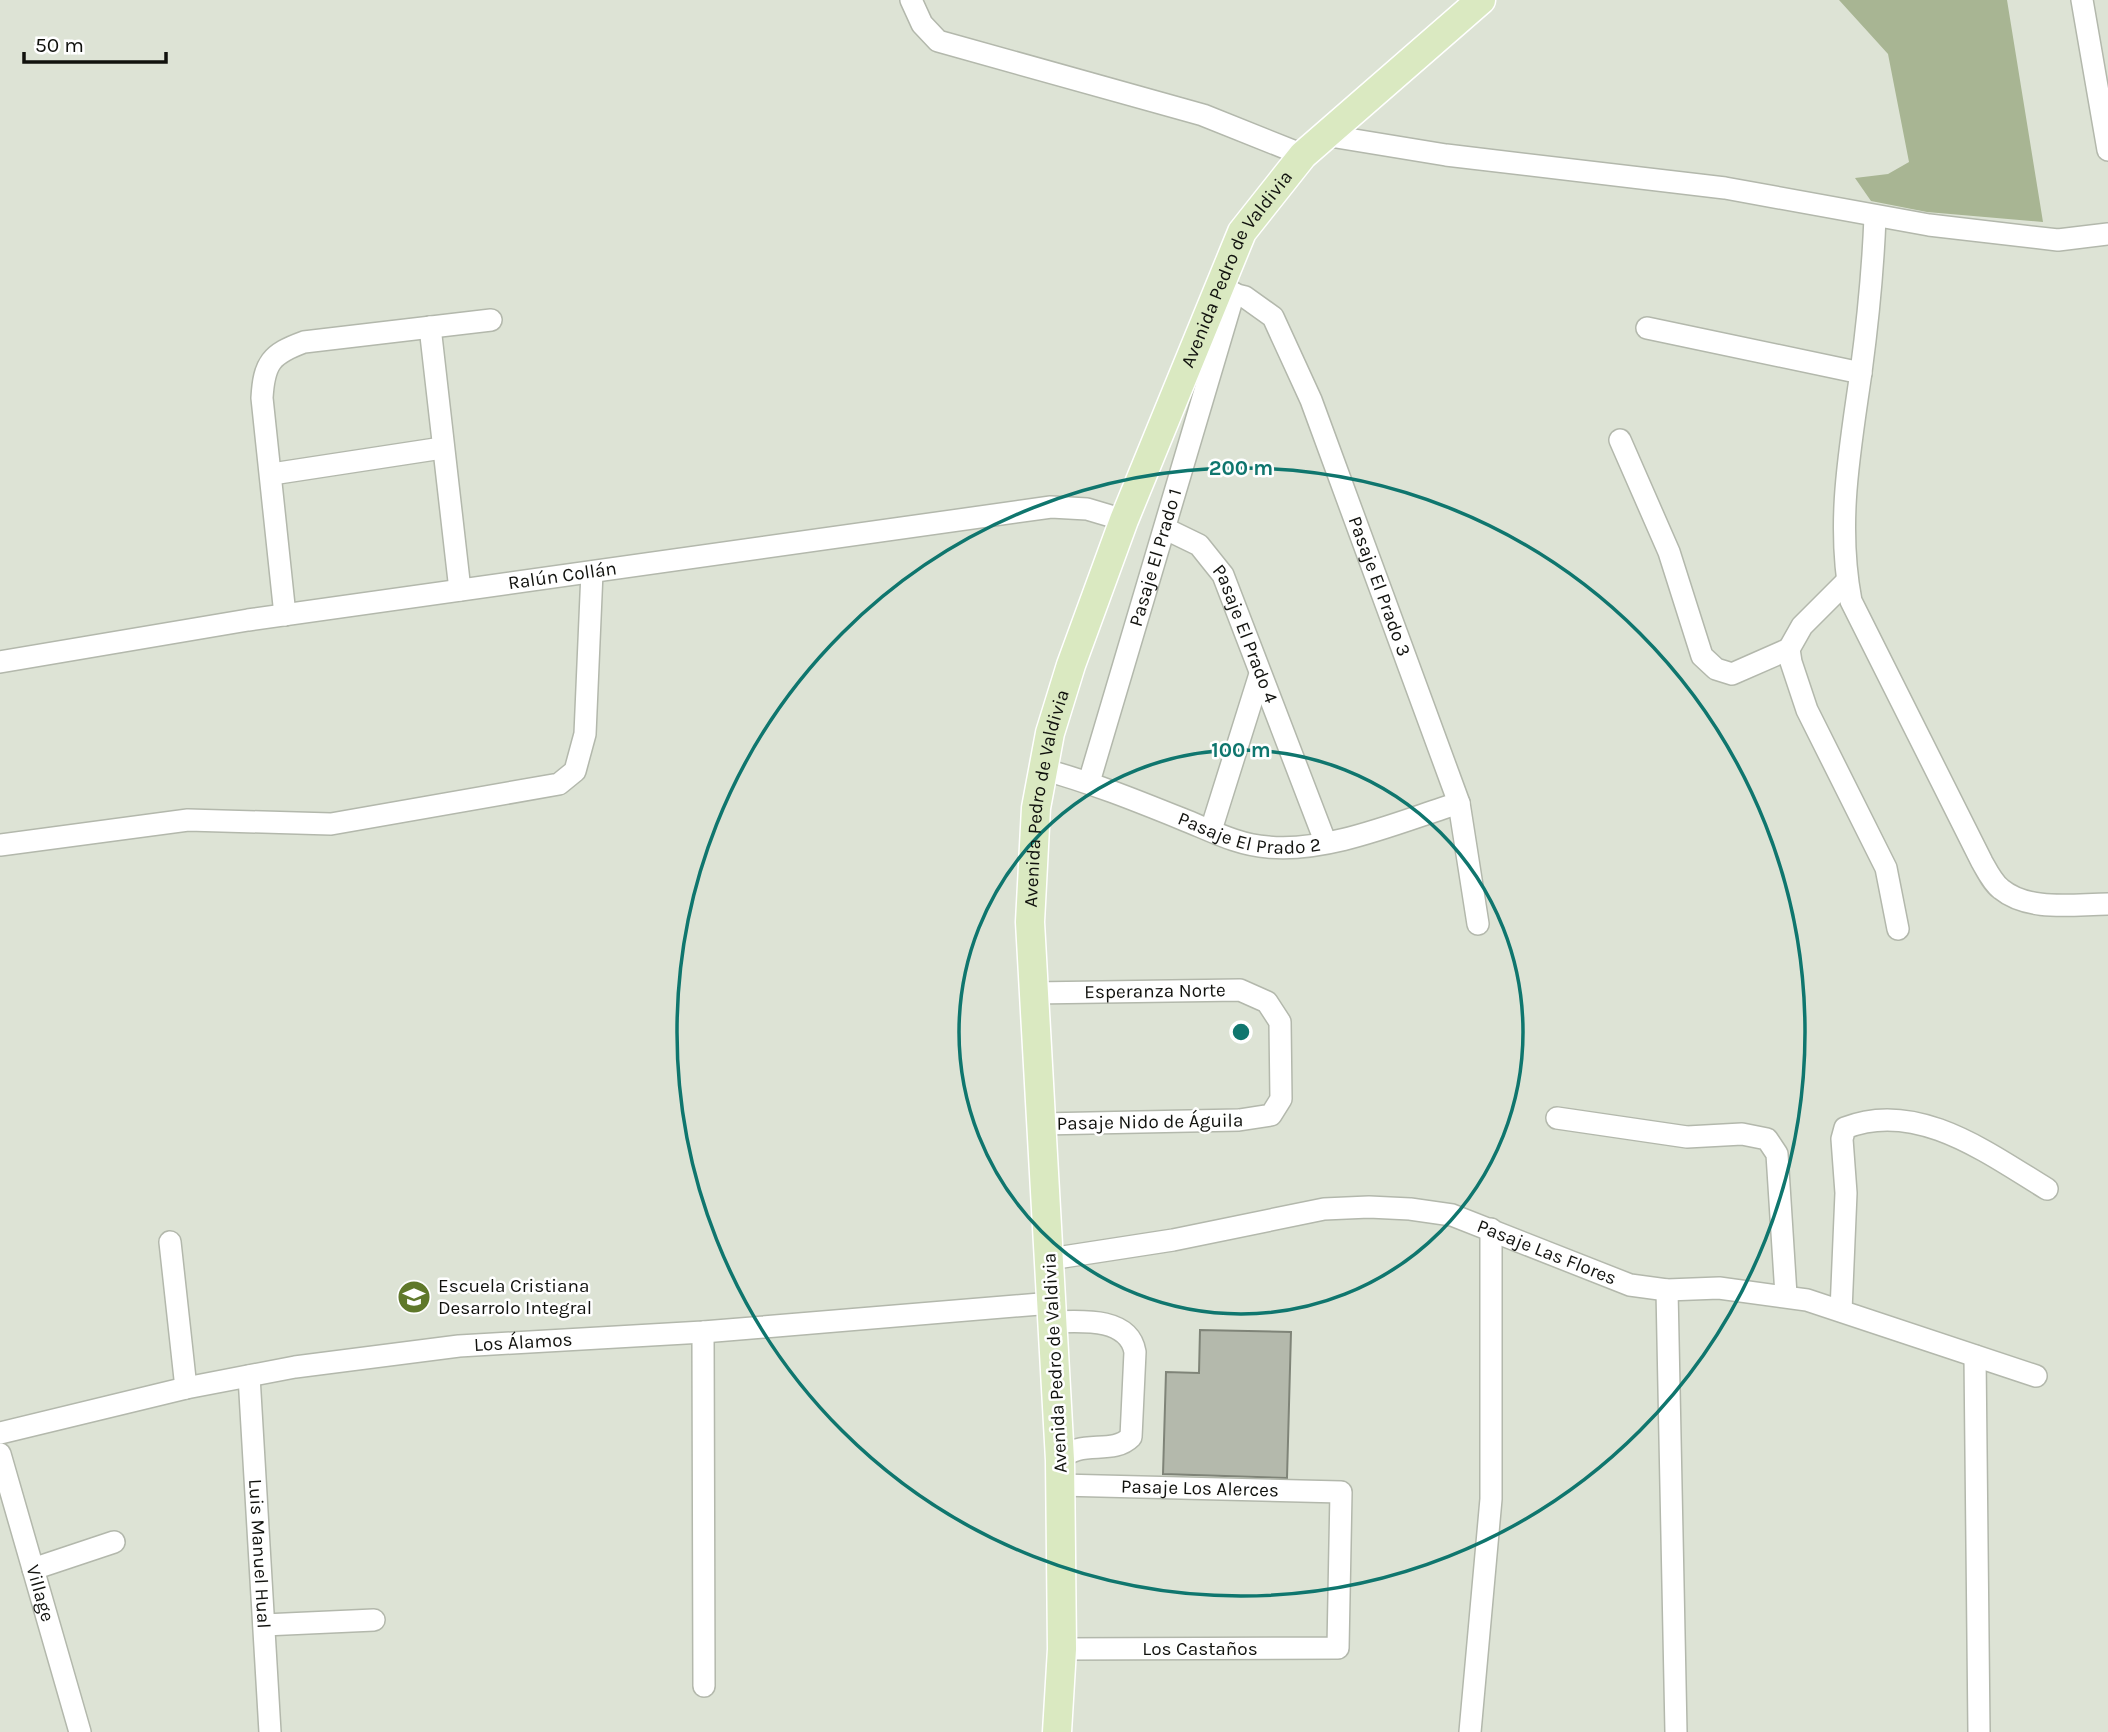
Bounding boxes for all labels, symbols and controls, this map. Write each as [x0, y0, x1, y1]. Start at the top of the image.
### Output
scale bar [24, 21, 166, 65]
text: 50 m [35, 33, 84, 57]
street label: Avenida Pedro de Valdivia [1177, 166, 1297, 371]
text: 200 m [1209, 456, 1273, 480]
street label: Pasaje El Prado 1 [1125, 486, 1186, 629]
street label: Pasaje El Prado 3 [1344, 513, 1415, 659]
street label: Ralún Collán [507, 557, 618, 594]
street label: Pasaje El Prado 4 [1208, 560, 1282, 707]
street label: Avenida Pedro de Valdivia [1020, 687, 1074, 908]
text: 100 m [1211, 738, 1271, 762]
street label: Pasaje El Prado 2 [1175, 808, 1322, 859]
street label: Esperanza Norte [1084, 979, 1226, 1003]
centre of rings [1229, 1020, 1253, 1044]
street label: Pasaje Nido de Águila [1057, 1108, 1243, 1135]
street label: Pasaje Las Flores [1474, 1215, 1620, 1290]
street label: Avenida Pedro de Valdivia [1038, 1252, 1072, 1474]
place label: Escuela Cristiana Desarrolo Integral [438, 1275, 592, 1319]
school or university icon: Escuela Cristiana Desarrolo Integral [395, 1278, 433, 1316]
street label: Los Álamos [473, 1329, 573, 1356]
street label: Pasaje Los Alerces [1121, 1476, 1279, 1501]
street label: Luis Manuel Hual [244, 1478, 275, 1629]
street label: Village [22, 1562, 59, 1624]
street label: Los Castaños [1142, 1638, 1258, 1660]

